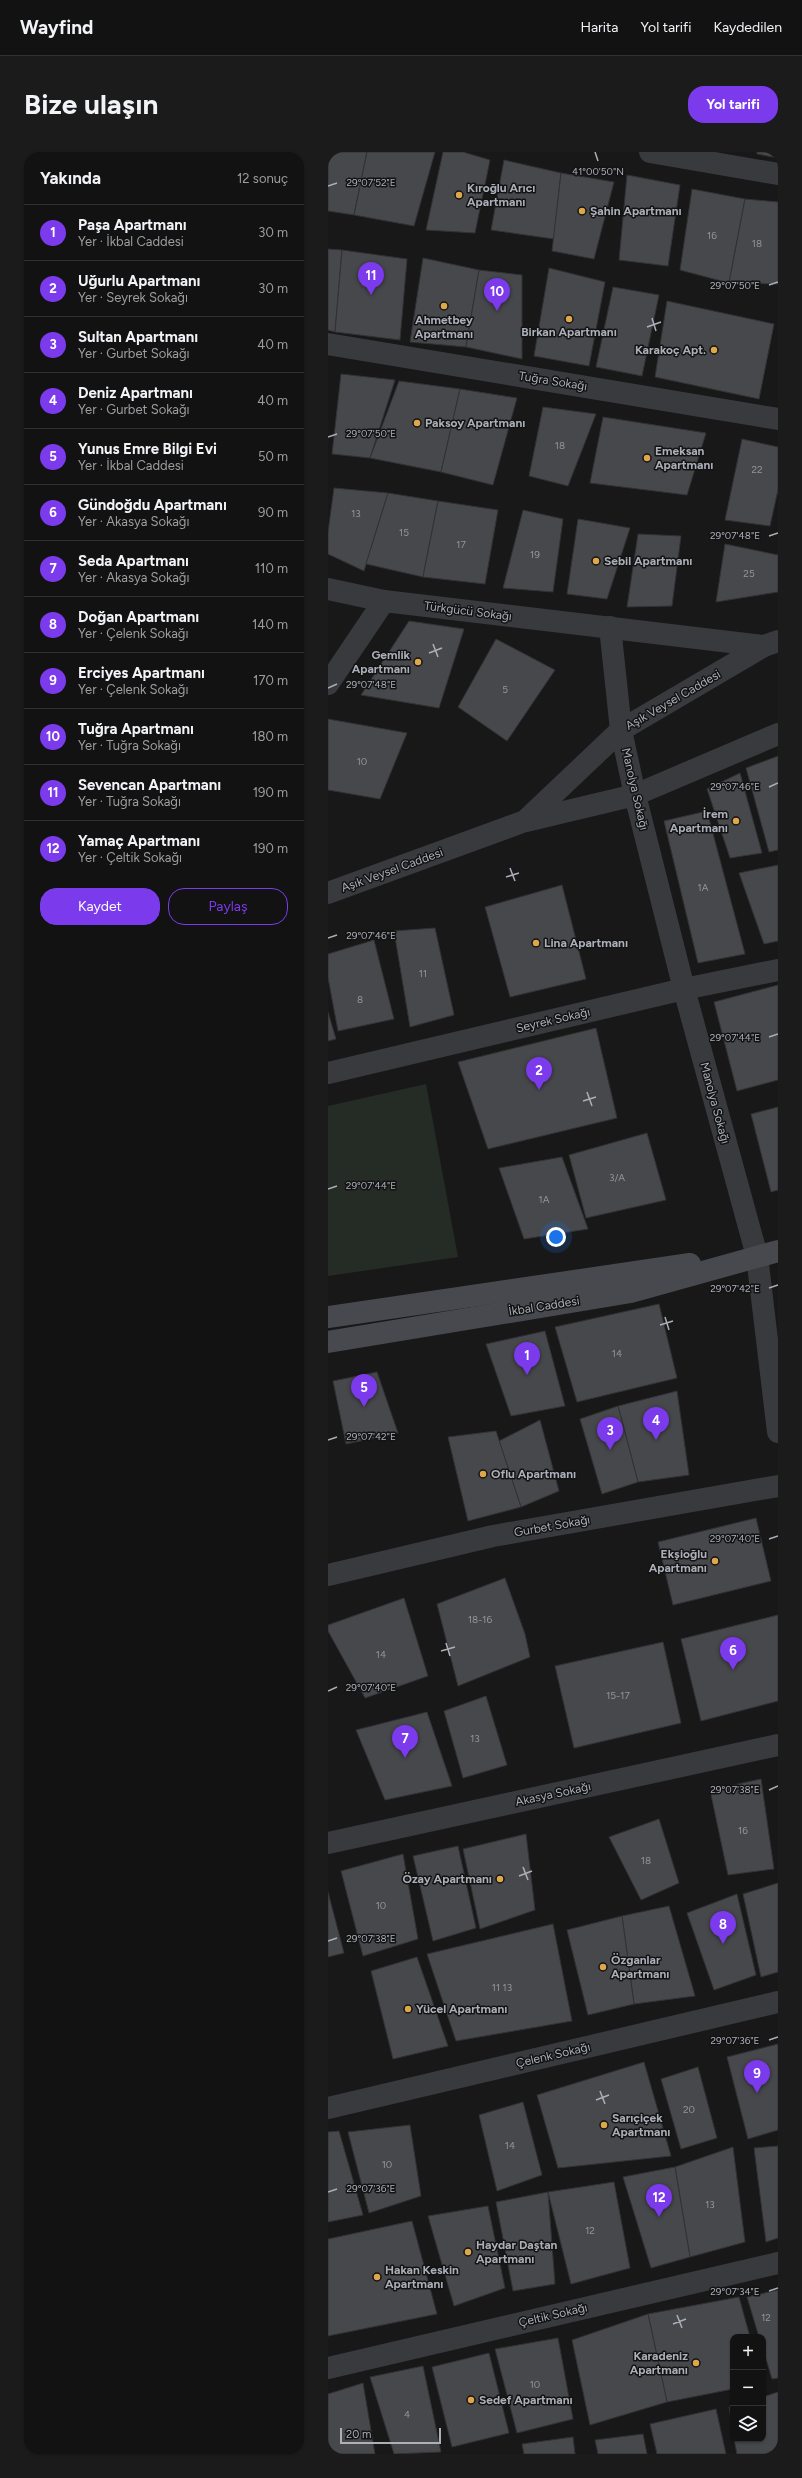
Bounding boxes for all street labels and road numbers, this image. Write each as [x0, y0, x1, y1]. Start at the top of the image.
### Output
street label: Tuğra Sokağı [518, 369, 588, 393]
street label: Türkgücü Sokağı [423, 599, 513, 623]
street label: Aşık Veysel Caddesi [623, 667, 723, 733]
street label: Manolya Sokağı [619, 747, 651, 831]
street label: Aşık Veysel Caddesi [339, 845, 445, 895]
street label: Seyrek Sokağı [515, 1005, 591, 1035]
street label: Manolya Sokağı [697, 1061, 733, 1145]
street label: İkbal Caddesi [508, 1293, 580, 1319]
street label: Gurbet Sokağı [513, 1512, 591, 1540]
street label: Akasya Sokağı [514, 1779, 592, 1809]
street label: Çelenk Sokağı [514, 2040, 592, 2070]
street label: Çeltik Sokağı [517, 2300, 589, 2330]

